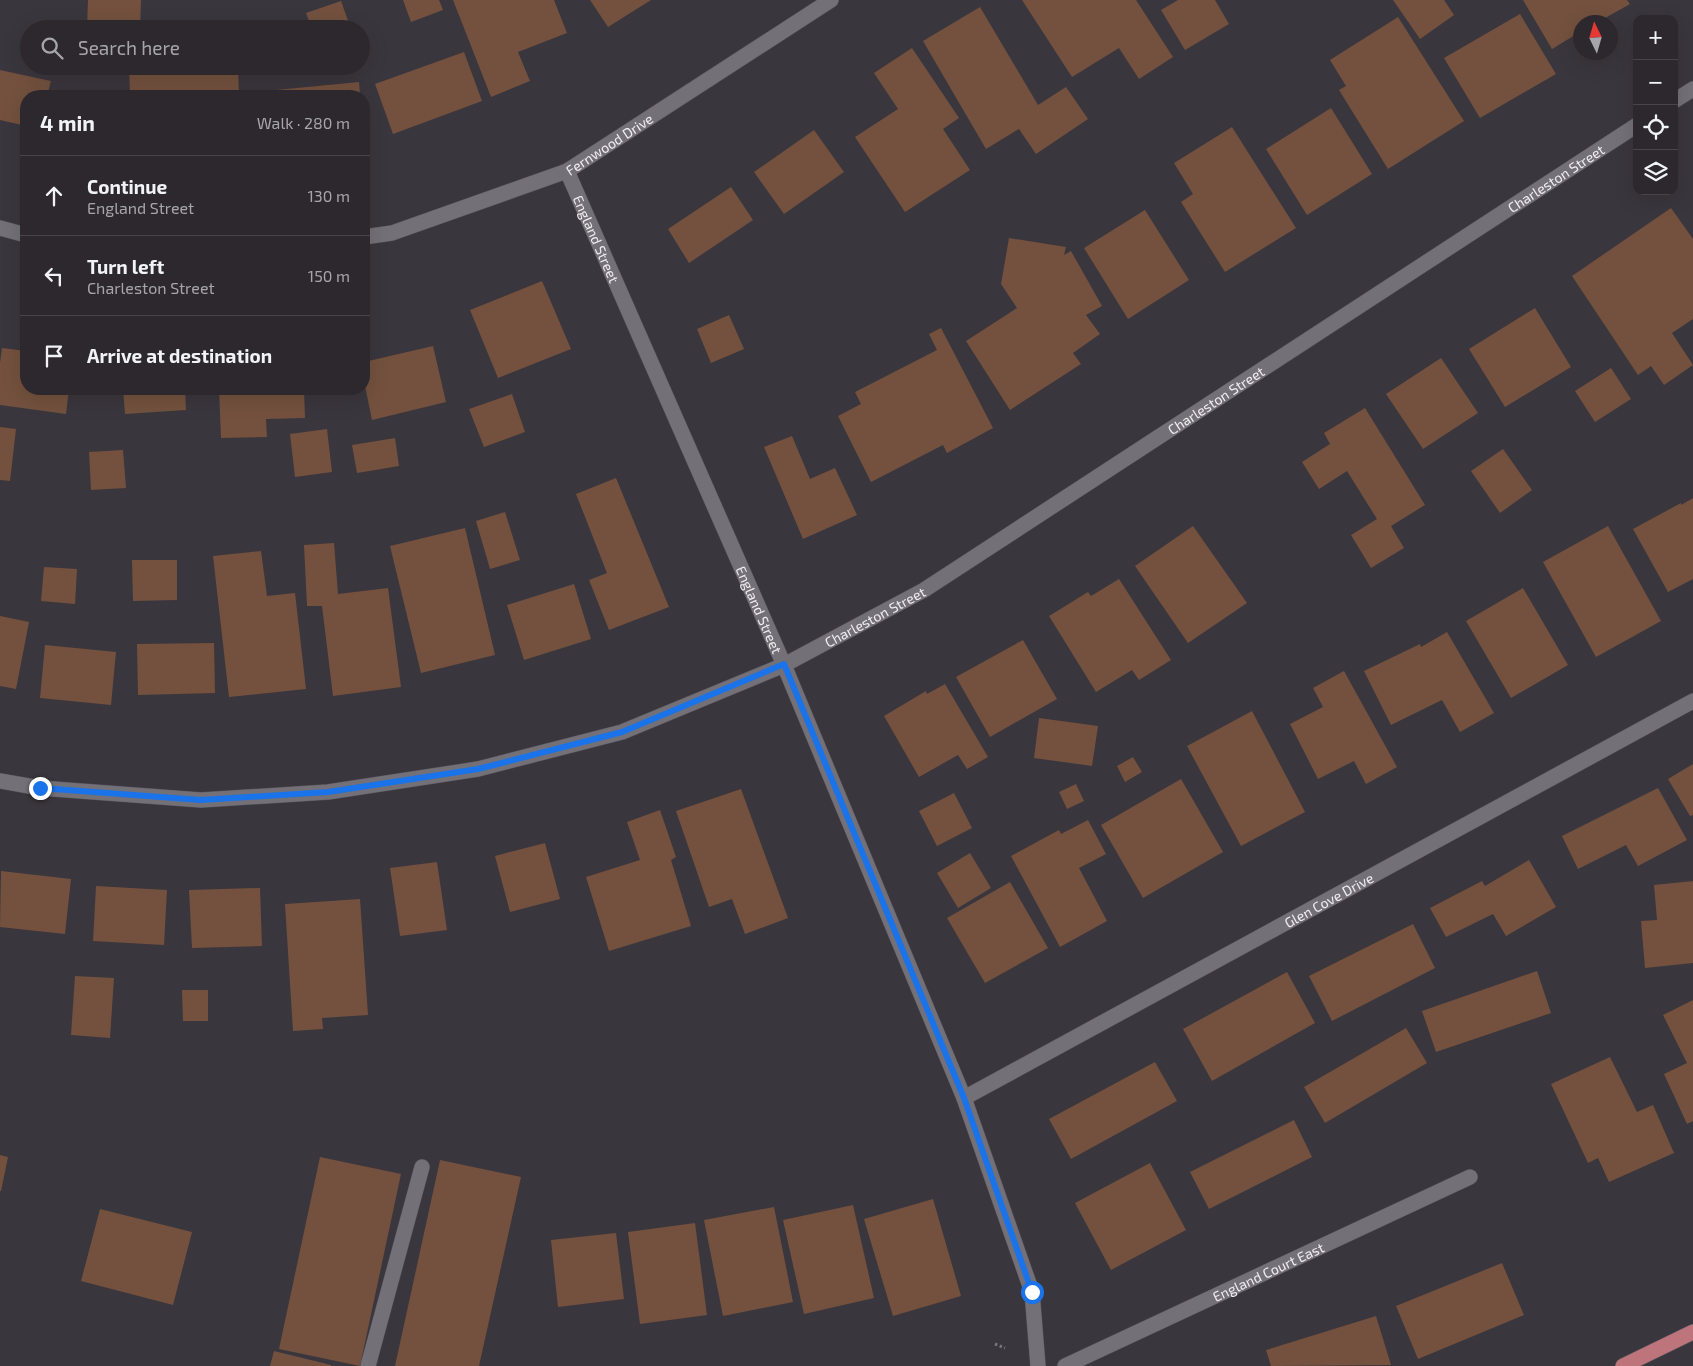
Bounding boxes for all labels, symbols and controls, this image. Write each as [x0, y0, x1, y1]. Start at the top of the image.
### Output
north arrow [1573, 15, 1618, 60]
map controls [1633, 15, 1678, 195]
button: + [1633, 15, 1678, 60]
search box [20, 20, 370, 75]
icon: search [38, 34, 66, 62]
text: Search here [78, 36, 180, 59]
button: − [1633, 60, 1678, 105]
button: locate [1633, 105, 1678, 150]
street label: Fernwood Drive [562, 109, 656, 178]
text: 4 min [40, 110, 95, 135]
text: Walk · 280 m [257, 113, 350, 132]
street label: Charleston Street [1504, 140, 1607, 216]
button: layers [1633, 150, 1678, 195]
text: Continue [87, 175, 167, 198]
icon: ahead [40, 182, 68, 210]
text: 130 m [308, 186, 350, 205]
street label: England Street [570, 192, 623, 285]
text: England Street [87, 198, 194, 217]
text: Turn left [87, 255, 164, 278]
icon: left [40, 262, 68, 290]
text: 150 m [308, 266, 350, 285]
text: Charleston Street [87, 278, 215, 297]
icon: arrive [40, 342, 68, 370]
text: Arrive at destination [87, 344, 272, 367]
street label: Charleston Street [1164, 362, 1267, 437]
street label: England Street [733, 563, 786, 656]
street label: Charleston Street [821, 582, 928, 650]
route end [29, 777, 52, 800]
street label: Glen Cove Drive [1281, 868, 1376, 931]
street label: England Court East [1210, 1238, 1326, 1305]
route start [1021, 1281, 1044, 1304]

